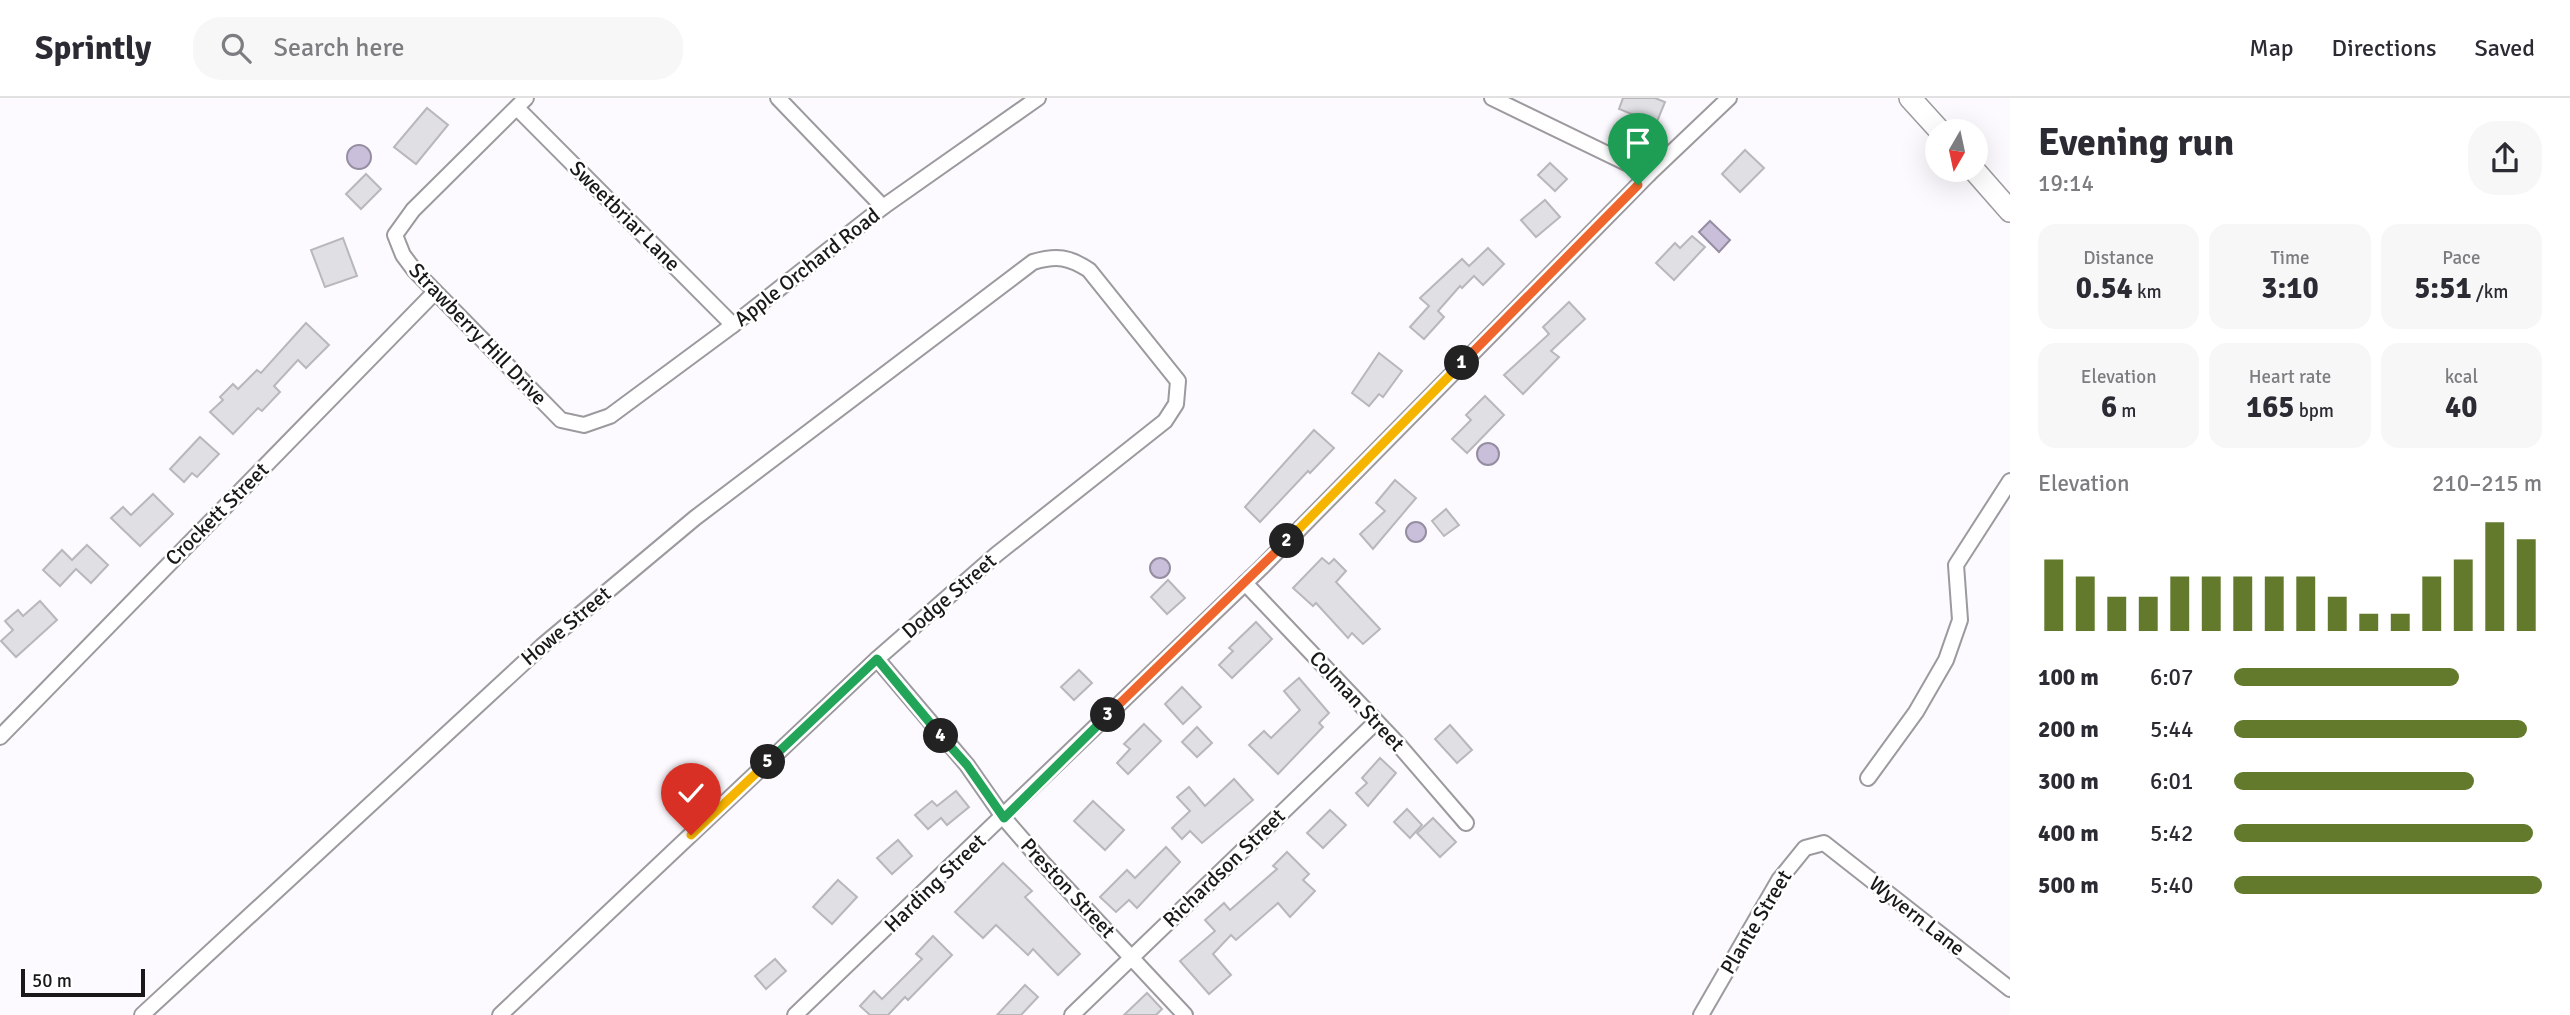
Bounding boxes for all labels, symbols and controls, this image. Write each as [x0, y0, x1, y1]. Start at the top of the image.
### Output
search box [193, 17, 683, 80]
text: Sprintly [35, 28, 151, 69]
icon: search [217, 29, 255, 67]
text: Search here [273, 32, 405, 64]
text: Map [2249, 33, 2294, 63]
text: Directions [2332, 33, 2437, 63]
text: Saved [2475, 33, 2535, 63]
pin [1608, 113, 1668, 185]
north arrow [1925, 119, 1988, 182]
map controls [1925, 119, 1988, 182]
text: Evening run [2038, 119, 2234, 166]
button: share [2468, 121, 2542, 195]
icon: arrive [1619, 124, 1657, 162]
street label: Sweetbriar Lane [564, 155, 686, 277]
text: 19:14 [2038, 169, 2094, 198]
street label: Apple Orchard Road [729, 202, 885, 332]
text: Distance [2083, 246, 2154, 270]
text: Time [2270, 246, 2310, 270]
text: Pace [2442, 246, 2480, 270]
street label: Strawberry Hill Drive [403, 257, 553, 411]
text: 0.54 [2076, 270, 2133, 307]
text: 3:10 [2261, 270, 2319, 307]
text: 5:51 [2414, 270, 2472, 307]
text: km [2133, 280, 2162, 304]
text: /km [2472, 280, 2508, 304]
pin: 1 [1444, 345, 1480, 380]
text: 1 [1456, 350, 1467, 374]
text: Elevation [2081, 365, 2157, 389]
text: Heart rate [2249, 365, 2331, 389]
text: kcal [2445, 365, 2478, 389]
text: 6 [2101, 389, 2117, 426]
text: 165 [2246, 389, 2295, 426]
text: 40 [2445, 389, 2478, 426]
text: m [2117, 399, 2136, 423]
text: bpm [2295, 399, 2334, 423]
street label: Crockett Street [160, 457, 274, 571]
text: Elevation [2038, 469, 2130, 498]
text: 210–215 m [2432, 469, 2542, 498]
pin: 2 [1270, 524, 1304, 558]
text: 2 [1281, 528, 1292, 552]
street label: Dodge Street [896, 548, 1002, 644]
street label: Howe Street [516, 581, 616, 671]
street label: Colman Street [1304, 645, 1410, 757]
text: 100 m [2038, 663, 2099, 692]
text: 6:07 [2150, 663, 2193, 692]
pin: 3 [1090, 698, 1126, 732]
text: 3 [1102, 702, 1113, 726]
text: 200 m [2038, 715, 2099, 744]
text: 5:44 [2150, 715, 2193, 744]
pin: 4 [923, 718, 958, 754]
text: 4 [935, 723, 946, 747]
pin: 5 [750, 744, 786, 780]
text: 5 [762, 749, 773, 773]
pin [661, 763, 721, 835]
text: 300 m [2038, 767, 2099, 796]
text: 6:01 [2150, 767, 2193, 796]
icon: check [672, 774, 710, 812]
street label: Richardson Street [1157, 803, 1291, 933]
text: 400 m [2038, 819, 2099, 848]
text: 5:42 [2150, 819, 2193, 848]
street label: Harding Street [879, 828, 991, 938]
street label: Preston Street [1015, 833, 1121, 943]
street label: Plante Street [1715, 865, 1797, 979]
street label: Wyvern Lane [1864, 870, 1970, 962]
text: 500 m [2038, 871, 2099, 900]
text: 5:40 [2150, 871, 2193, 900]
scale bar [21, 966, 145, 998]
text: 50 m [32, 969, 72, 993]

